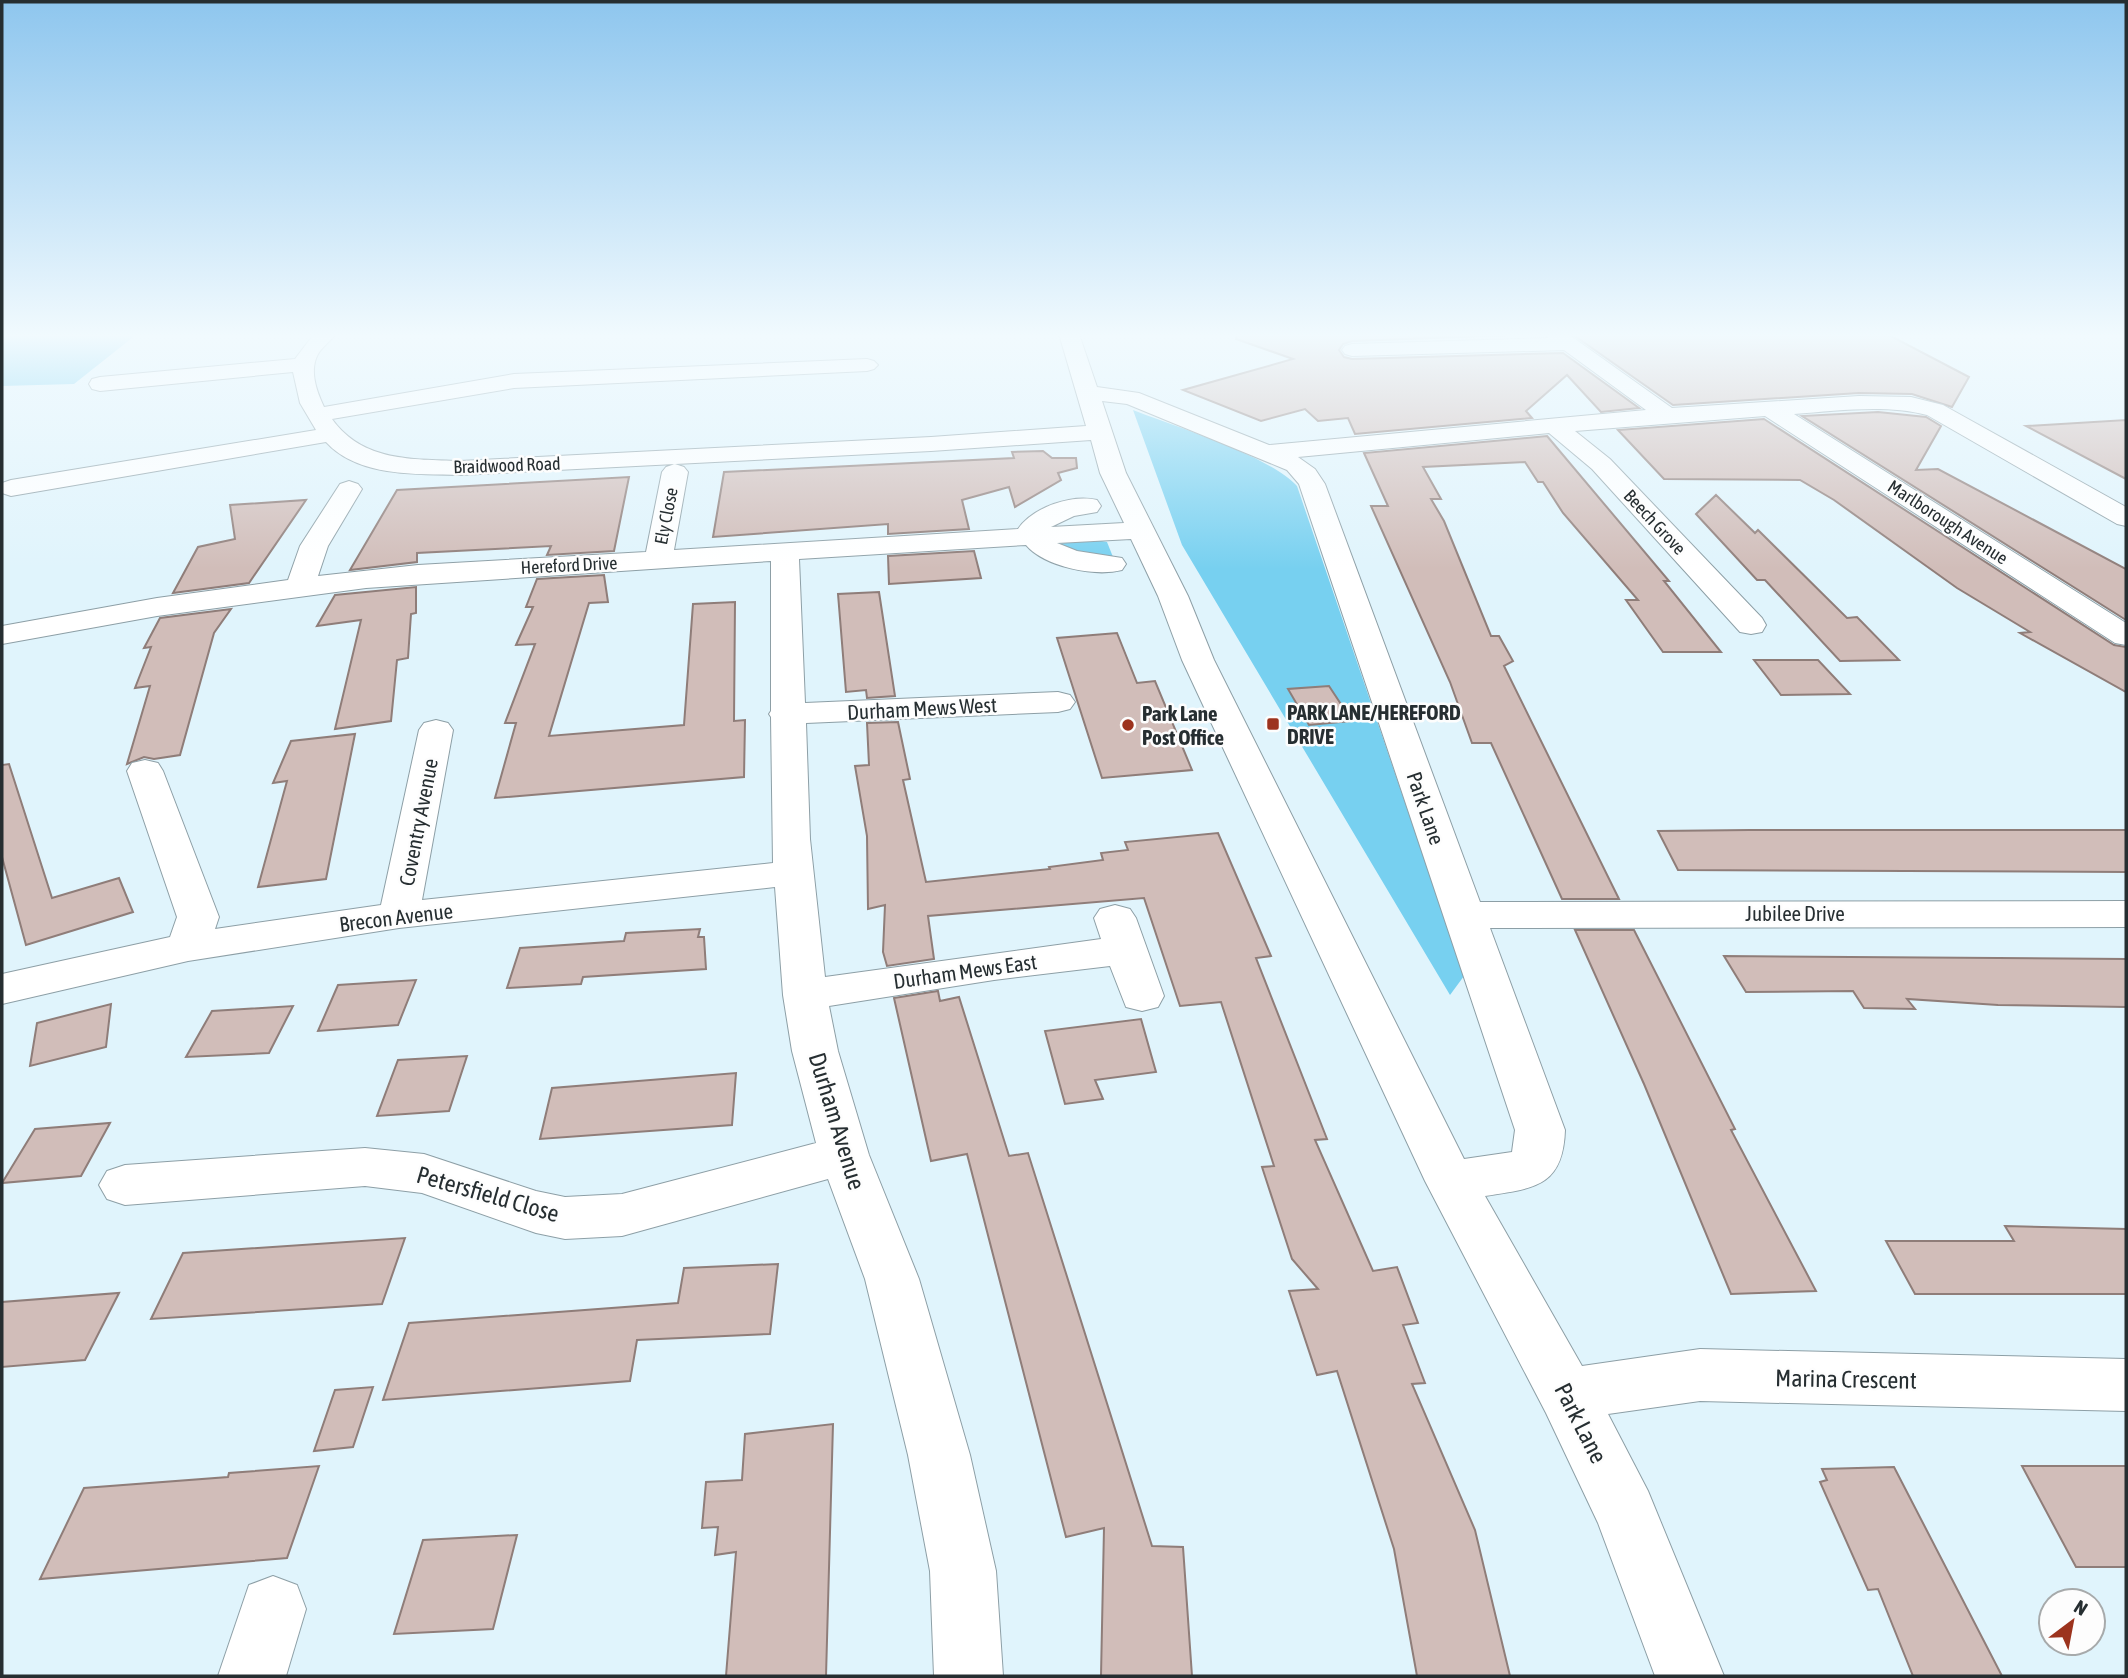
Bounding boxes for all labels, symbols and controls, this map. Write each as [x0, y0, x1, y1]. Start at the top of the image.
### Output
street label: Braidwood Road [453, 453, 561, 477]
street label: Marlborough Avenue [1884, 475, 2012, 569]
street label: Beech Grove [1620, 485, 1690, 559]
street label: Ely Close [650, 486, 682, 546]
street label: Hereford Drive [520, 552, 618, 578]
street label: Durham Mews West [847, 692, 997, 724]
place label: PARK LANE/HEREFORD DRIVE [1287, 700, 1461, 748]
place label: Park Lane Post Office [1142, 701, 1224, 749]
marker: PARK LANE/HEREFORD DRIVE [1265, 716, 1281, 732]
marker: Park Lane Post Office [1120, 717, 1136, 733]
street label: Coventry Avenue [394, 756, 442, 888]
street label: Park Lane [1402, 768, 1450, 848]
street label: Brecon Avenue [338, 898, 454, 936]
street label: Jubilee Drive [1745, 901, 1845, 925]
street label: Durham Mews East [892, 949, 1038, 993]
street label: Durham Avenue [803, 1049, 871, 1193]
street label: Petersfield Close [414, 1161, 562, 1227]
street label: Marina Crescent [1775, 1364, 1917, 1394]
street label: Park Lane [1549, 1378, 1613, 1468]
north arrow [2037, 1587, 2107, 1657]
text: N [2070, 1595, 2092, 1620]

